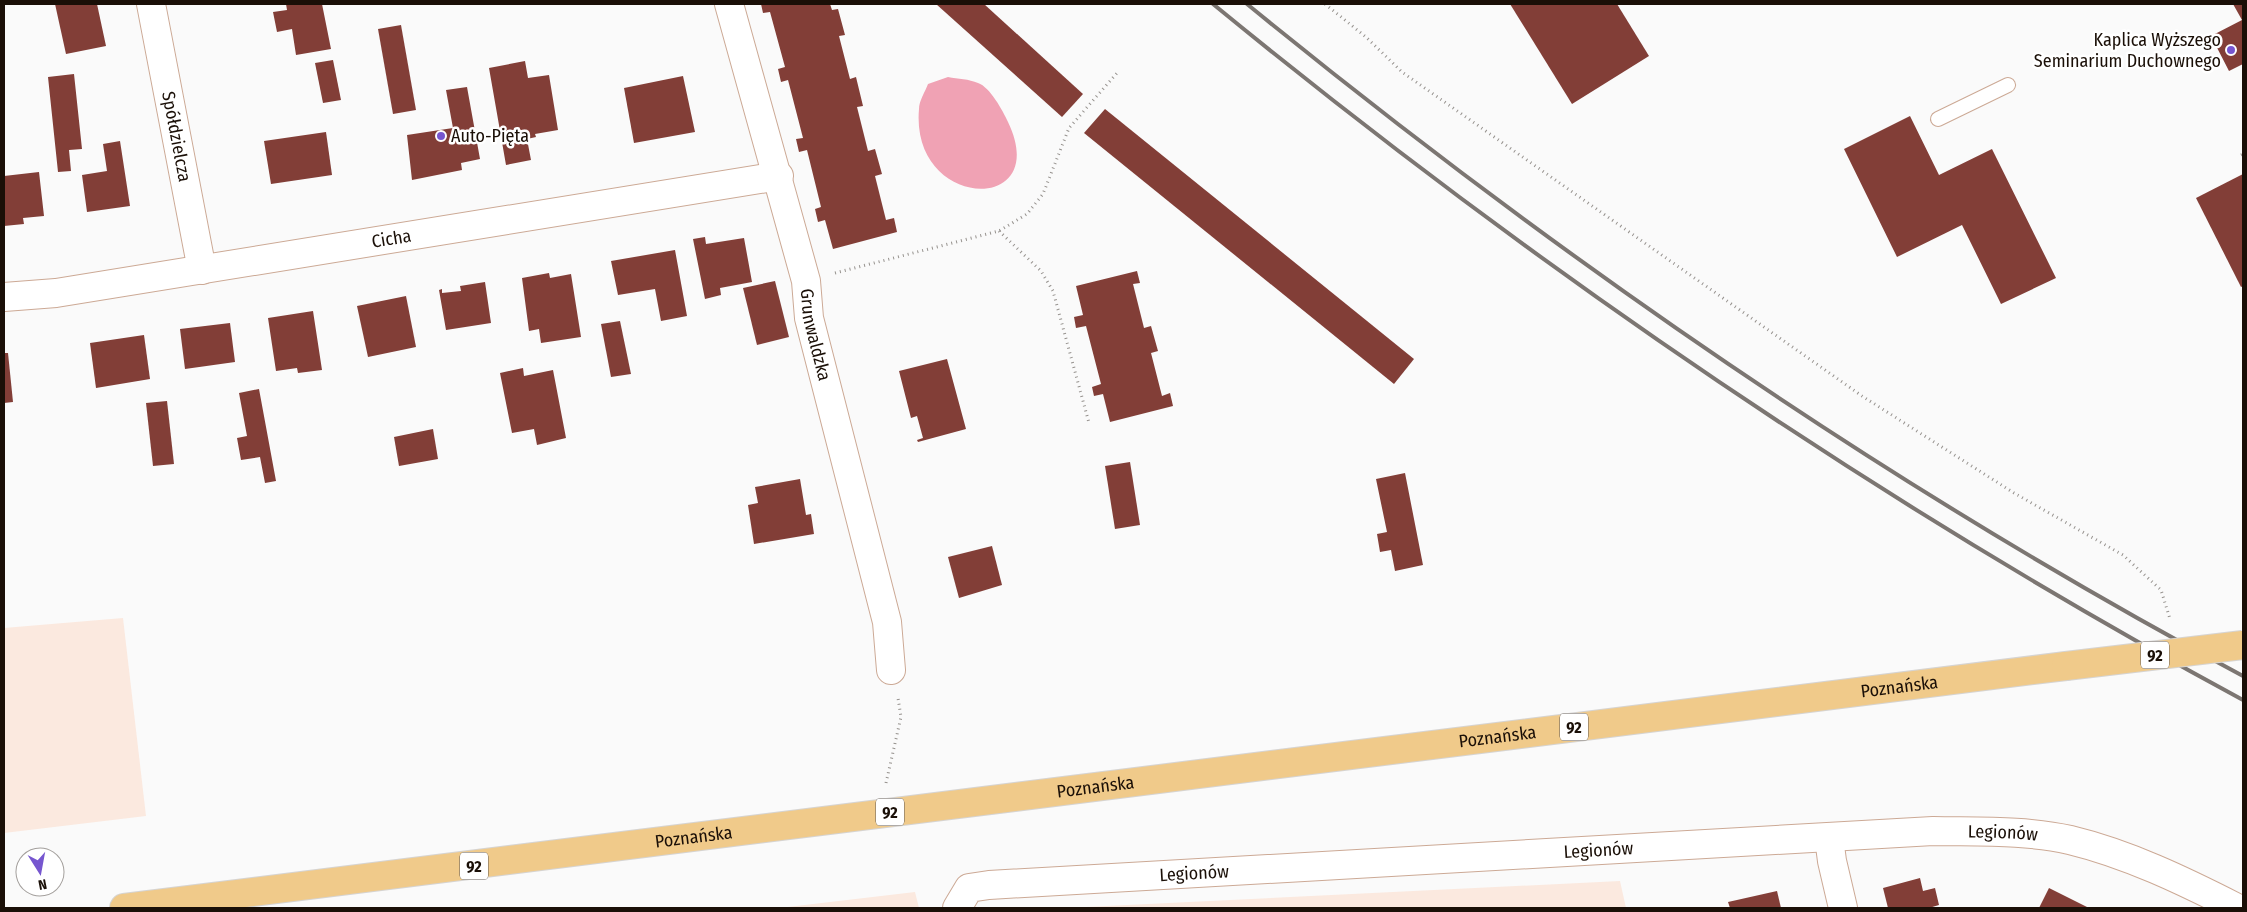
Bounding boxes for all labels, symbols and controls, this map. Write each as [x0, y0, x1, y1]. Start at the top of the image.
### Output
place label: Kaplica Wyższego Seminarium Duchownego [2034, 29, 2221, 72]
marker: Kaplica Wyższego Seminarium Duchownego [2225, 44, 2237, 56]
street label: Spółdzielcza [157, 90, 196, 184]
place label: Auto-Pięta [451, 125, 529, 147]
marker: Auto-Pięta [435, 130, 447, 142]
street label: Cicha [370, 225, 413, 253]
street label: Grunwaldzka [796, 288, 836, 383]
road number: 92 [2141, 642, 2169, 668]
street label: Poznańska [1859, 671, 1939, 703]
road number: 92 [1560, 714, 1588, 740]
street label: Poznańska [1457, 721, 1538, 753]
street label: Poznańska [1056, 771, 1136, 803]
road number: 92 [876, 799, 904, 826]
street label: Legionów [1968, 820, 2039, 846]
street label: Poznańska [654, 821, 734, 853]
street label: Legionów [1563, 837, 1634, 863]
north arrow [15, 847, 65, 897]
road number: 92 [460, 852, 488, 879]
street label: Legionów [1159, 860, 1230, 886]
text: N [37, 875, 48, 893]

